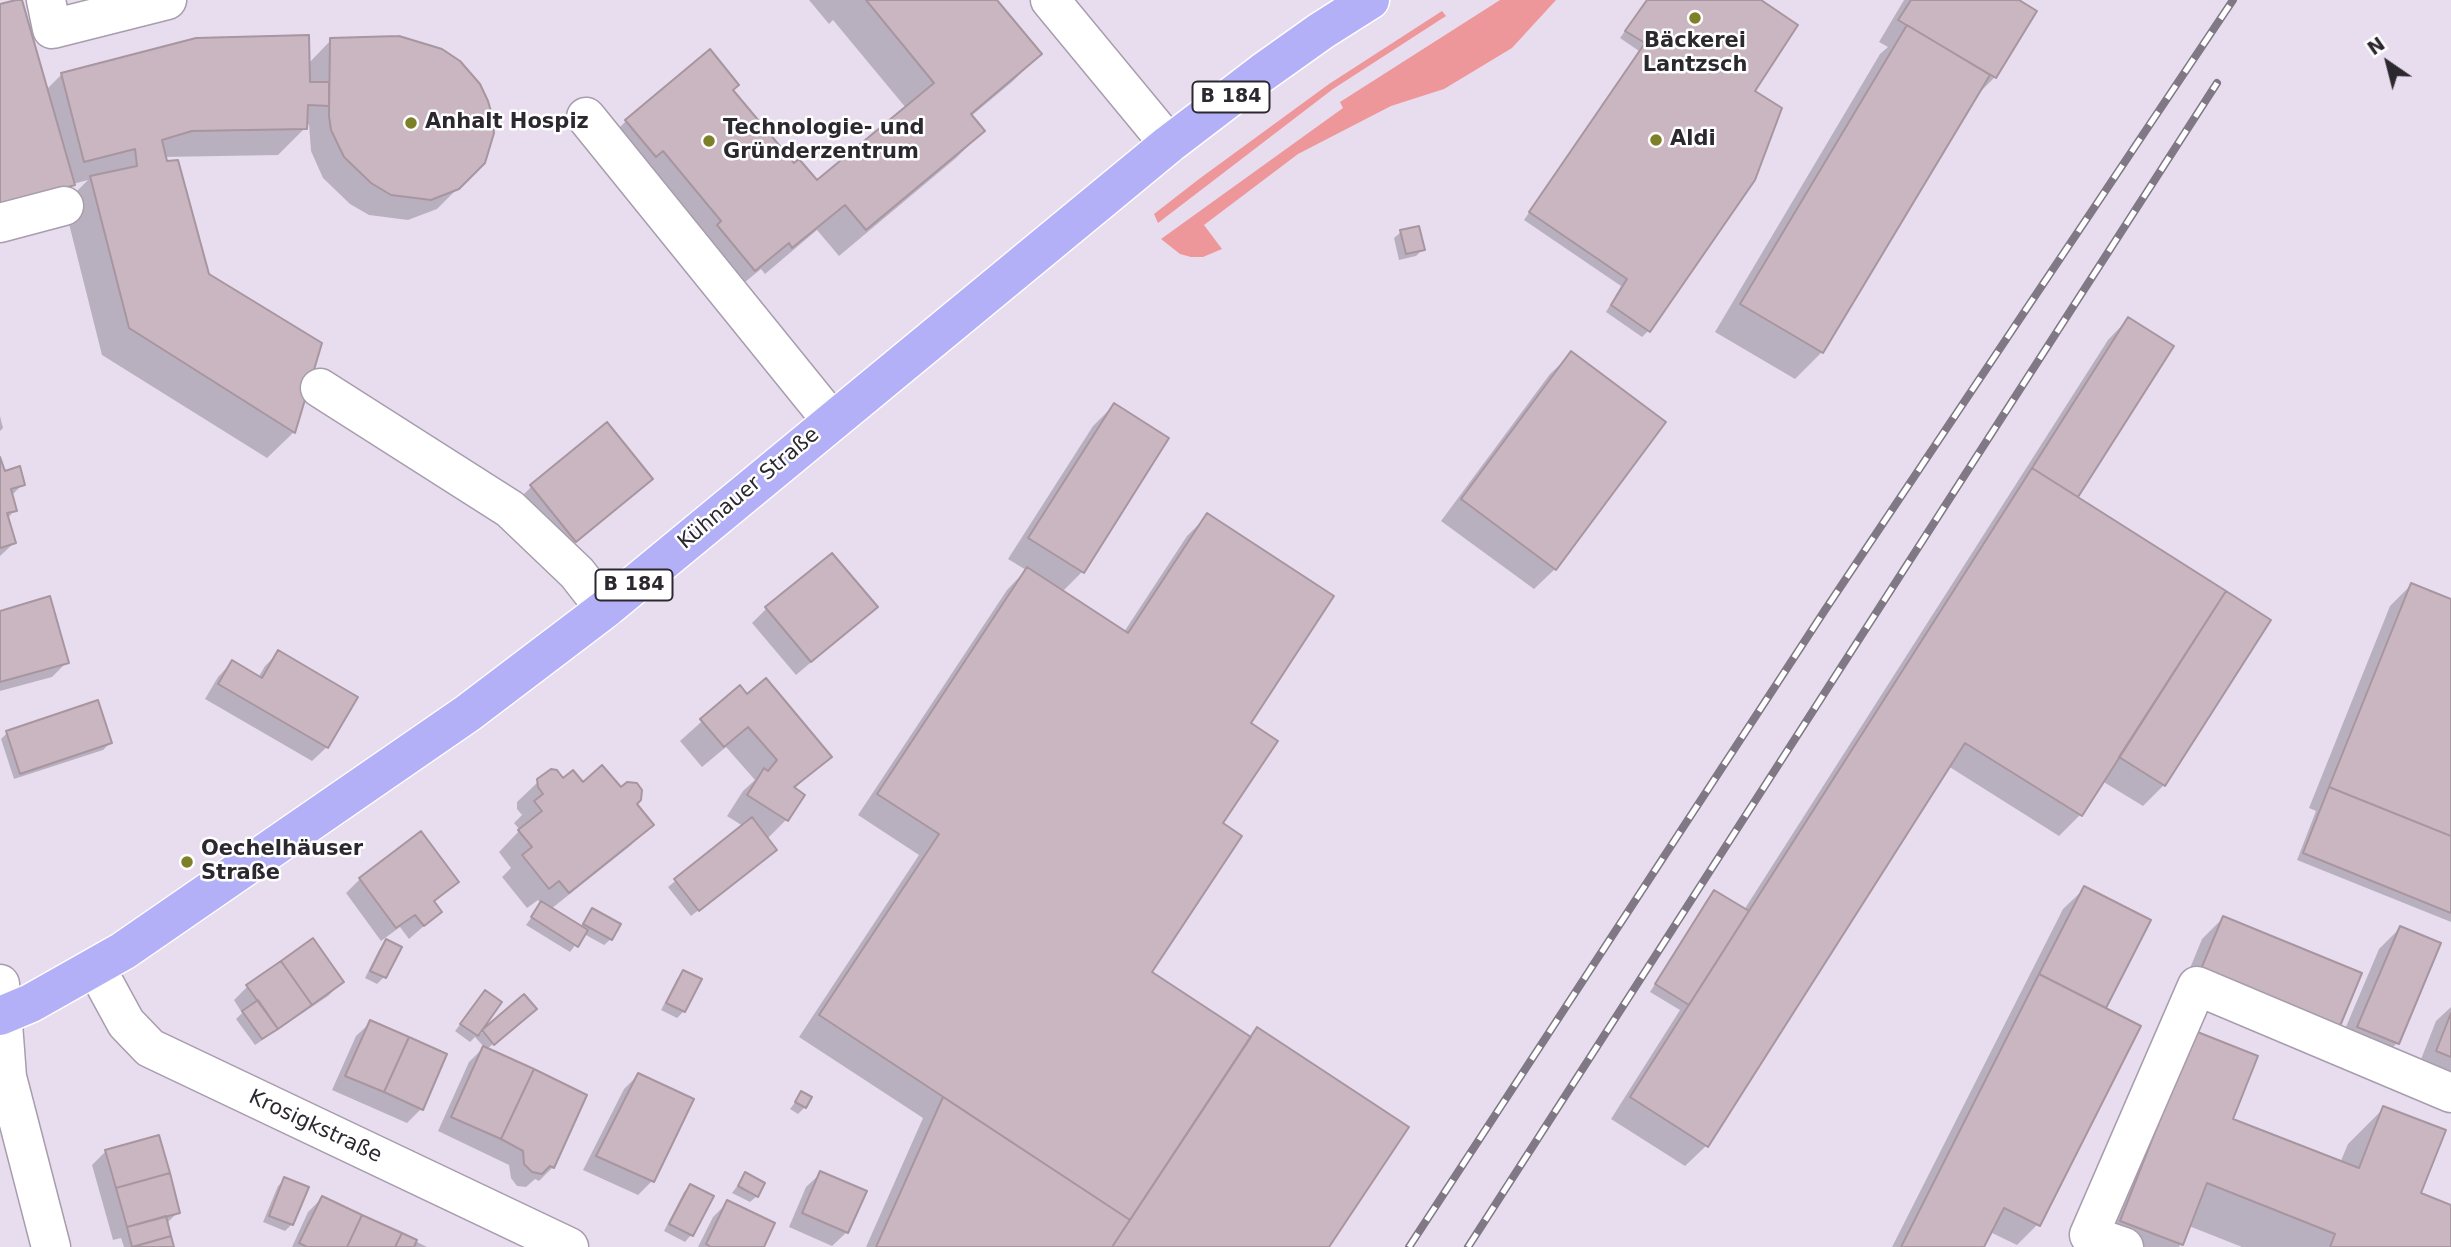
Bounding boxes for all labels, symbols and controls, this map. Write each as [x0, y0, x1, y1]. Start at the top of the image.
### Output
marker: Bäckerei Lantzsch [1687, 10, 1703, 26]
north arrow [2353, 28, 2423, 98]
place label: Bäckerei Lantzsch [1643, 29, 1747, 79]
text: N [2363, 32, 2389, 59]
road number: B 184 [1192, 82, 1270, 113]
place label: Anhalt Hospiz [425, 110, 589, 136]
marker: Anhalt Hospiz [403, 115, 419, 131]
place label: Technologie- und Gründerzentrum [723, 116, 925, 166]
place label: Aldi [1670, 127, 1716, 153]
marker: Aldi [1648, 132, 1664, 148]
marker: Technologie- und Gründerzentrum [701, 133, 717, 149]
street label: Kühnauer Straße [673, 423, 825, 555]
road number: B 184 [596, 570, 672, 600]
place label: Oechelhäuser Straße [201, 837, 363, 887]
marker: Oechelhäuser Straße [179, 854, 195, 870]
street label: Krosigkstraße [244, 1085, 386, 1169]

